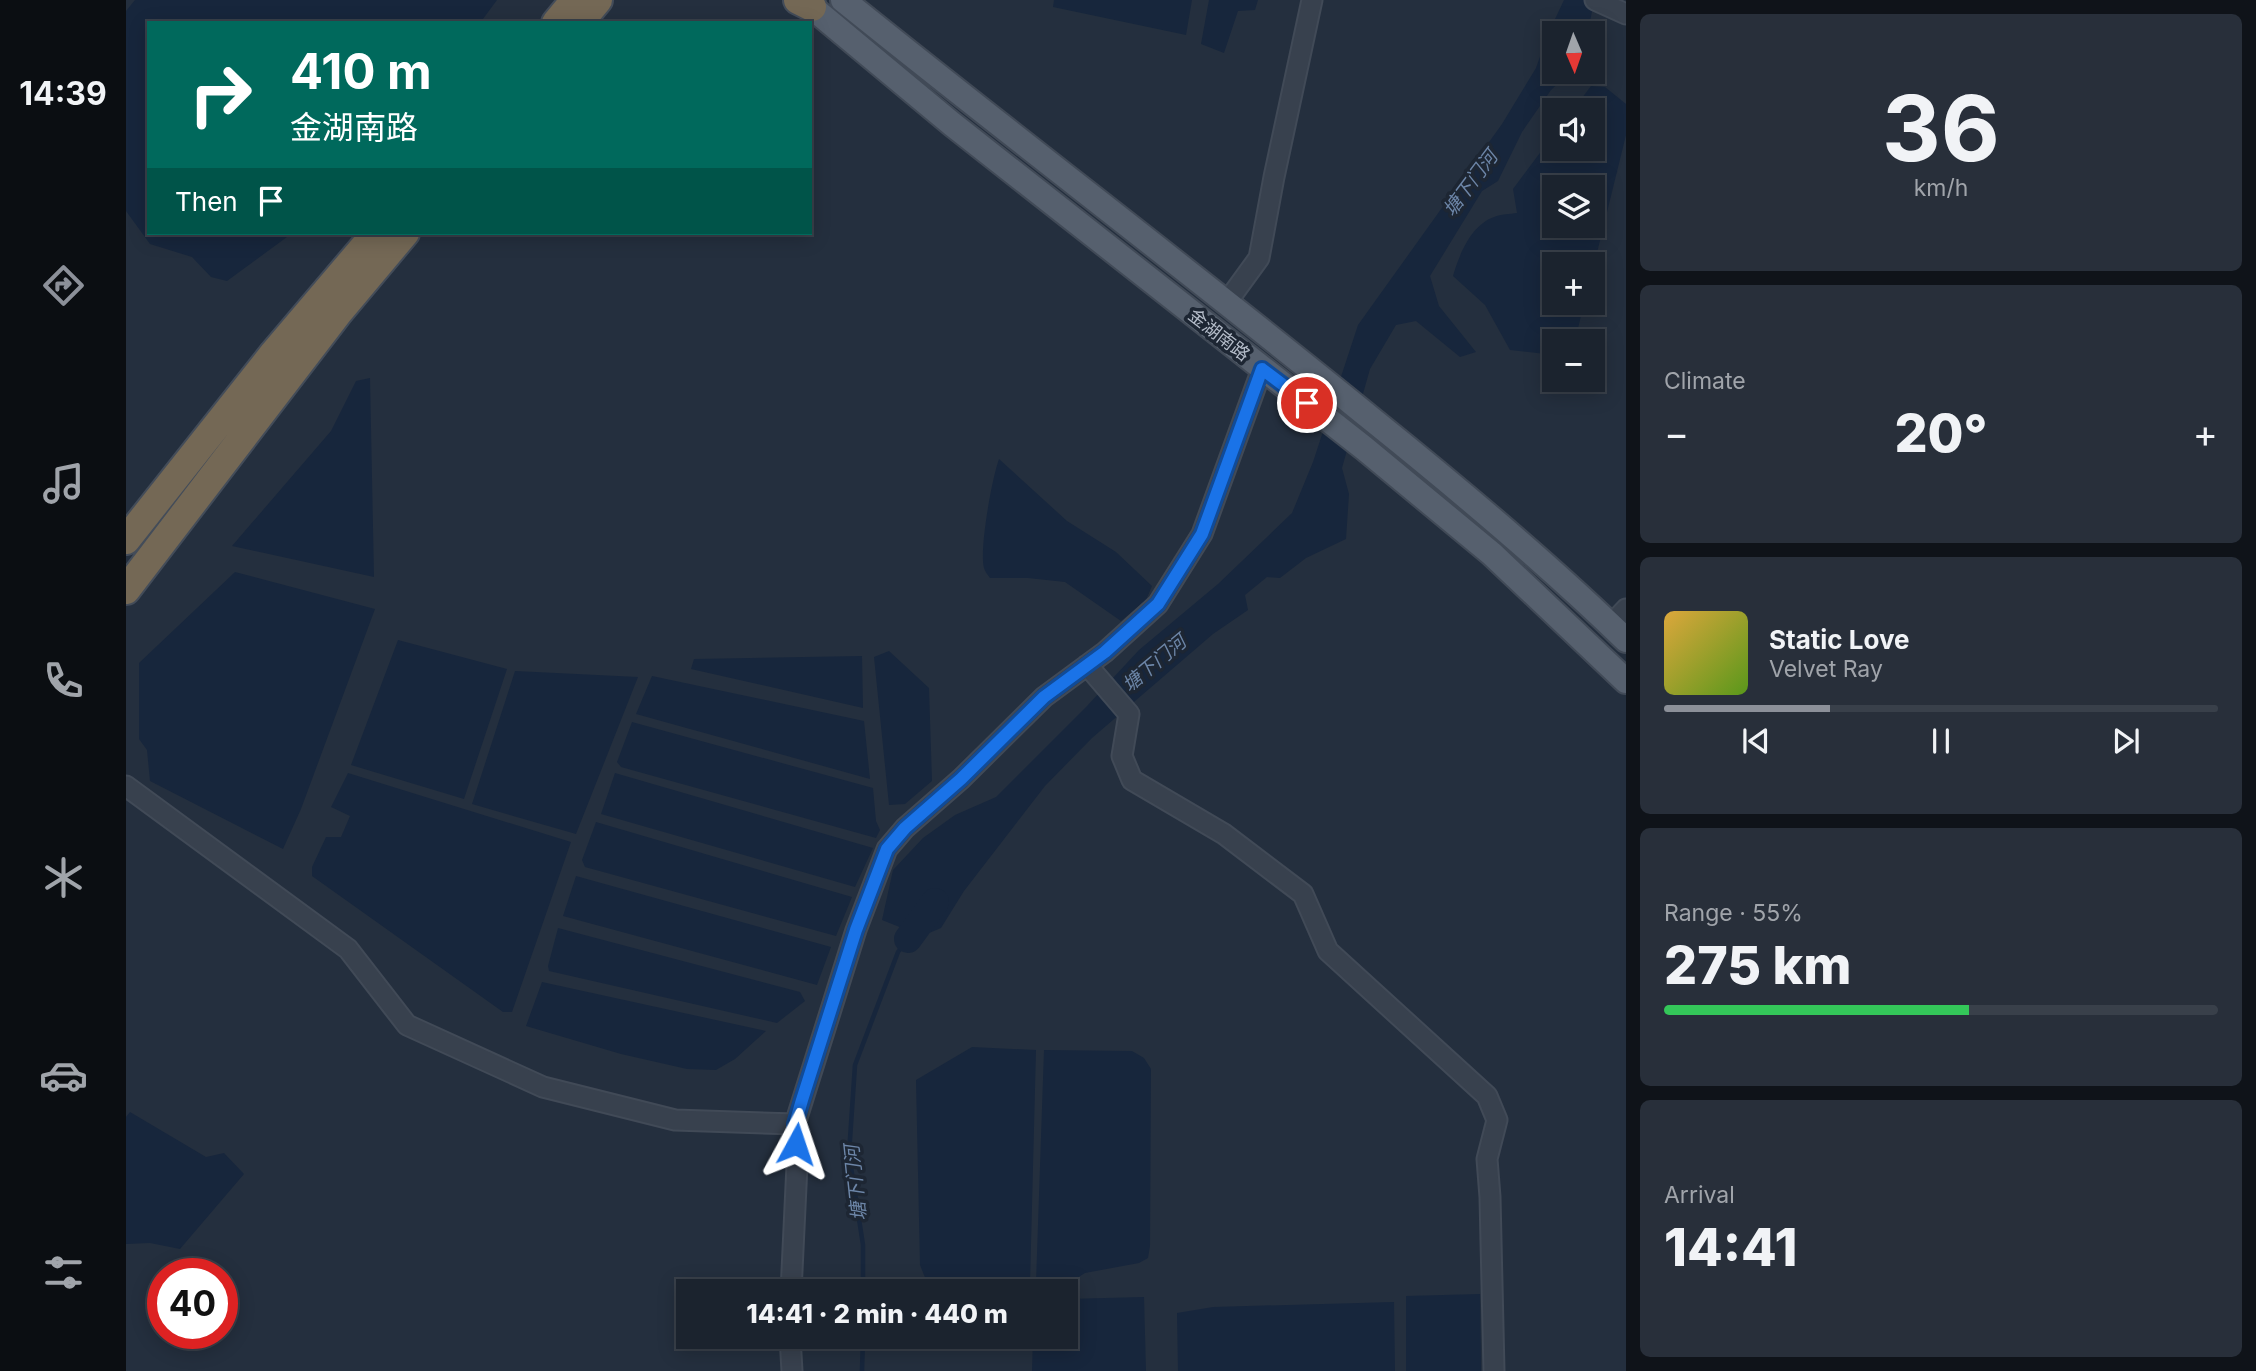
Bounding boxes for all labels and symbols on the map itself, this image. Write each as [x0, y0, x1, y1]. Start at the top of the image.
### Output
north arrow [1542, 21, 1605, 84]
water label: 塘下门河 [1438, 143, 1505, 221]
street label: 金湖南路 [1184, 304, 1254, 365]
pin [1277, 373, 1337, 433]
water label: 塘下门河 [1118, 628, 1194, 697]
position arrow [759, 1107, 833, 1181]
water label: 塘下门河 [840, 1140, 871, 1222]
speed limit sign: 40 [147, 1258, 238, 1349]

